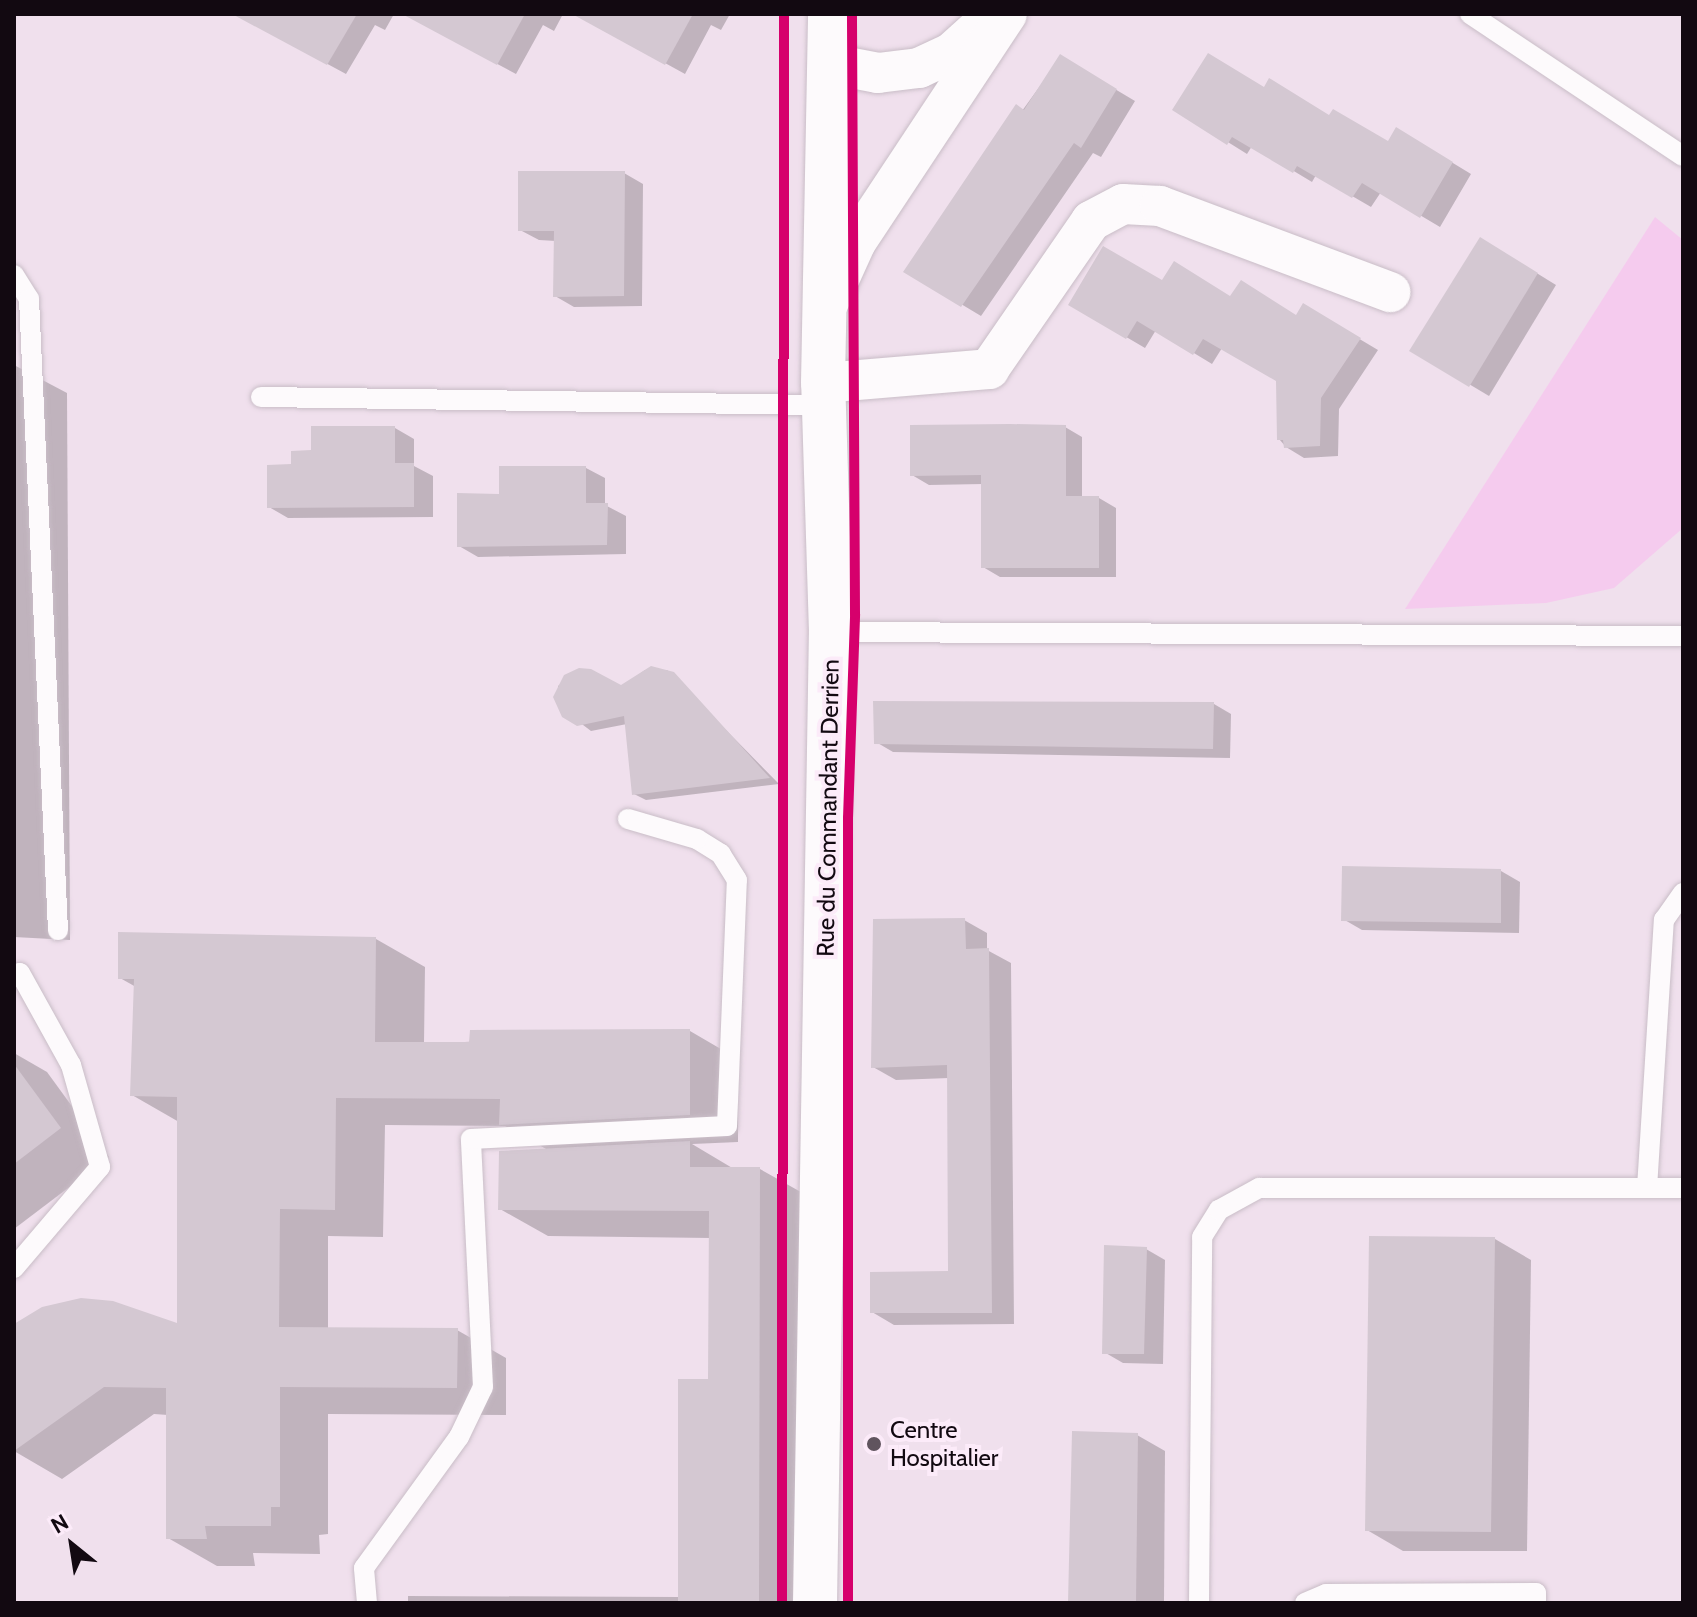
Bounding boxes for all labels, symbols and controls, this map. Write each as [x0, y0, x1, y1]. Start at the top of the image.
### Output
street label: Rue du Commandant Derrien [811, 659, 845, 957]
place label: Centre Hospitalier [890, 1416, 998, 1472]
marker: Centre Hospitalier [865, 1435, 883, 1453]
north arrow [32, 1505, 112, 1585]
text: N [46, 1508, 73, 1539]

